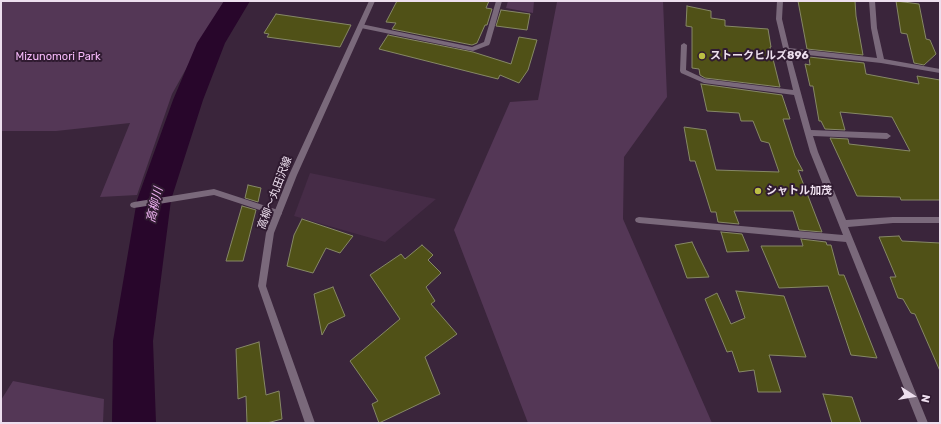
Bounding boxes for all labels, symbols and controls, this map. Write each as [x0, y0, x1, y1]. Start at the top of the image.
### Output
place label: ストークヒルズ896 [710, 49, 809, 63]
park label: Mizunomori Park [15, 50, 101, 64]
marker: ストークヒルズ896 [697, 51, 707, 61]
street label: 高柳～丸田沢線 [255, 155, 295, 231]
place label: シャトル加茂 [766, 184, 832, 198]
water label: 高柳川 [144, 186, 166, 224]
marker: シャトル加茂 [753, 186, 763, 196]
north arrow [893, 376, 933, 416]
text: N [918, 393, 932, 404]

